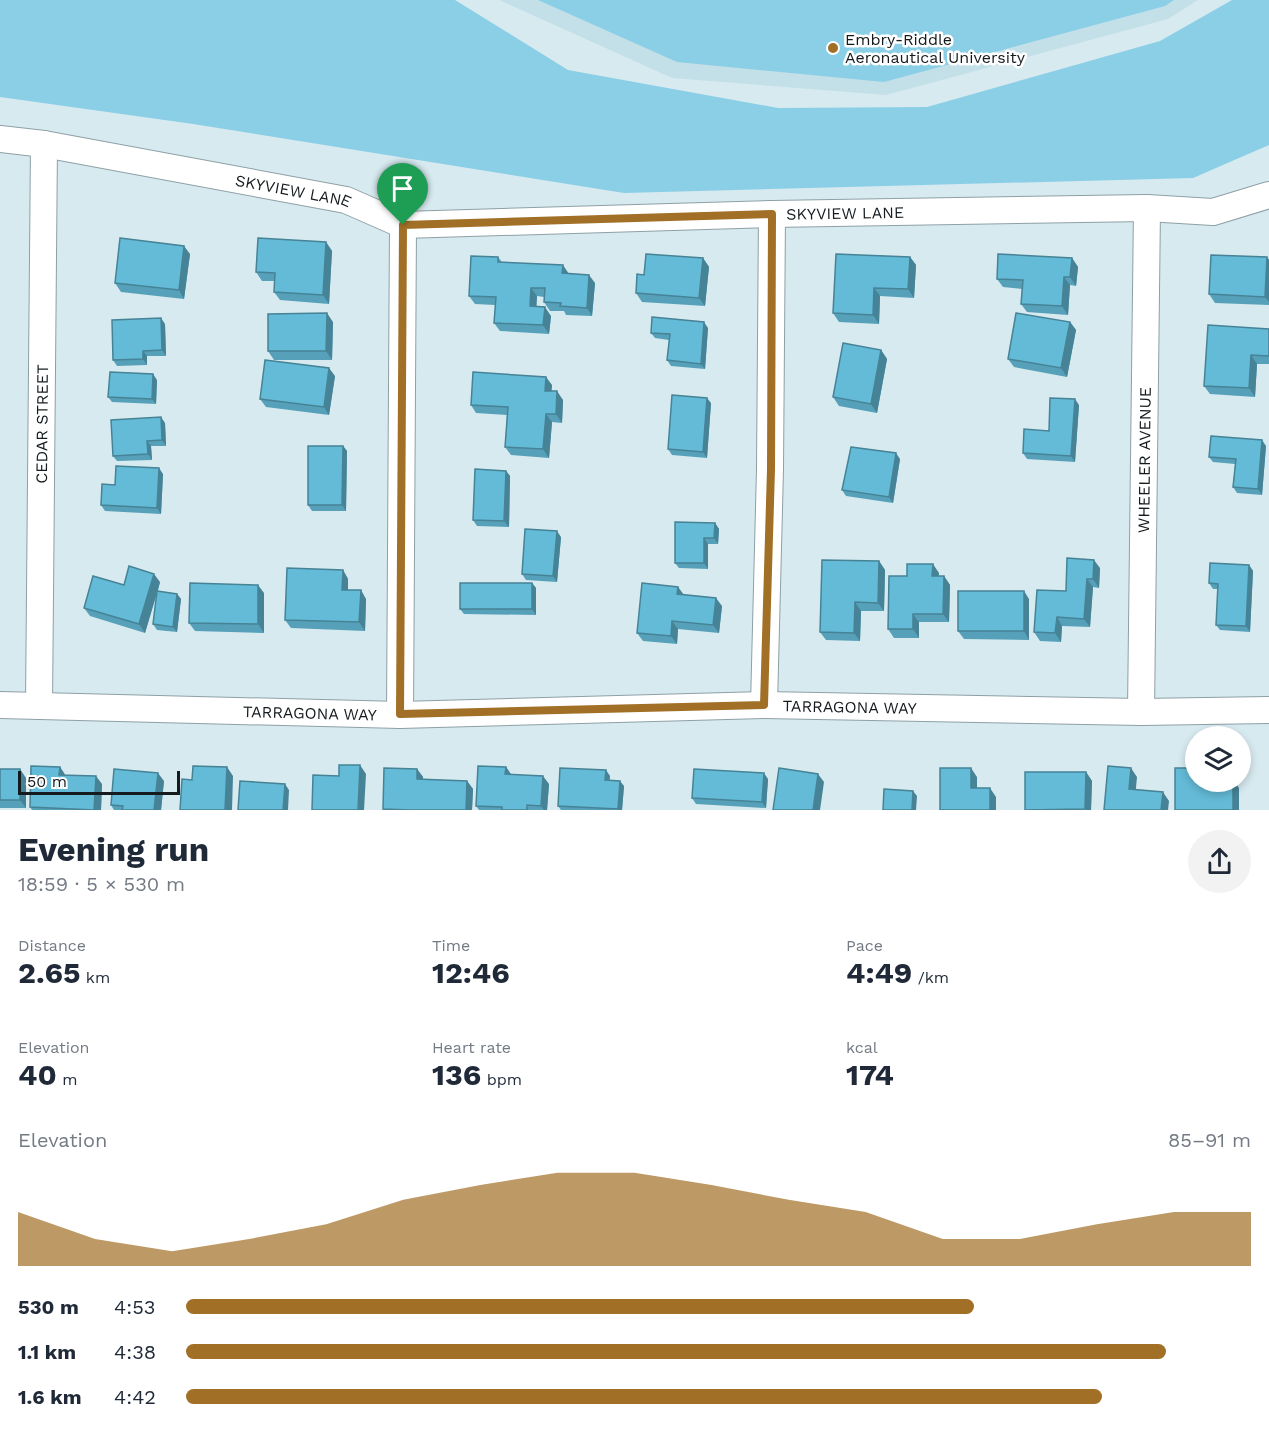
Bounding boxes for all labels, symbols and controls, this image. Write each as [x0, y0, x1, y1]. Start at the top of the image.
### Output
place label: Embry-Riddle Aeronautical University [845, 30, 1026, 67]
marker: Embry-Riddle Aeronautical University [826, 41, 840, 55]
pin [377, 163, 428, 225]
street label: SKYVIEW LANE [234, 171, 355, 211]
icon: arrive [386, 172, 419, 205]
street label: SKYVIEW LANE [786, 203, 904, 224]
street label: CEDAR STREET [32, 364, 52, 484]
street label: WHEELER AVENUE [1134, 387, 1155, 533]
street label: TARRAGONA WAY [783, 696, 917, 718]
street label: TARRAGONA WAY [243, 702, 377, 724]
map controls [1185, 726, 1251, 792]
button: layers [1185, 726, 1251, 792]
scale bar [18, 768, 180, 796]
text: 50 m [27, 772, 67, 791]
text: Evening run [18, 830, 209, 869]
button: share [1188, 830, 1251, 893]
text: 18:59 · 5 × 530 m [18, 872, 185, 896]
text: Distance [18, 936, 86, 955]
text: Time [432, 936, 470, 955]
text: Pace [846, 936, 883, 955]
text: 2.65 [18, 955, 80, 990]
text: 12:46 [432, 955, 510, 990]
text: 4:49 [846, 955, 912, 990]
text: km [80, 968, 110, 987]
text: /km [912, 968, 949, 987]
text: Elevation [18, 1038, 89, 1057]
text: Heart rate [432, 1038, 511, 1057]
text: kcal [846, 1038, 878, 1057]
text: 40 [18, 1057, 57, 1092]
text: 136 [432, 1057, 481, 1092]
text: 174 [846, 1057, 894, 1092]
text: m [57, 1070, 77, 1089]
text: bpm [481, 1070, 522, 1089]
text: Elevation [18, 1128, 107, 1152]
text: 85–91 m [1168, 1128, 1251, 1152]
text: 530 m [18, 1295, 79, 1319]
text: 4:53 [114, 1295, 155, 1319]
text: 1.1 km [18, 1340, 76, 1364]
text: 4:38 [114, 1340, 156, 1364]
text: 1.6 km [18, 1385, 82, 1409]
text: 4:42 [114, 1385, 156, 1409]

